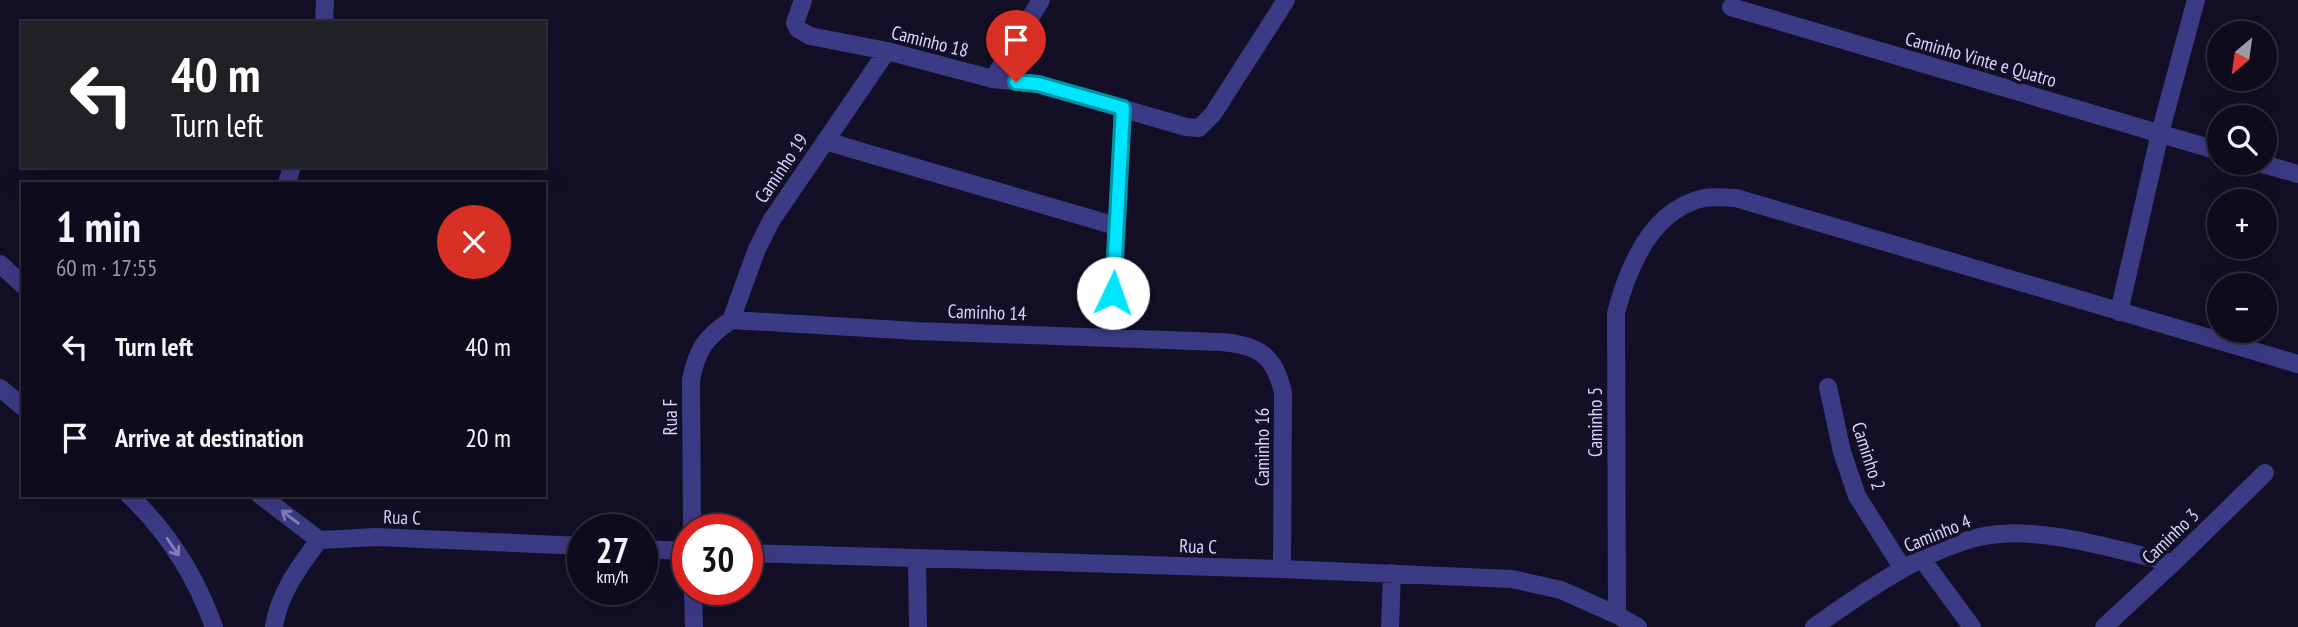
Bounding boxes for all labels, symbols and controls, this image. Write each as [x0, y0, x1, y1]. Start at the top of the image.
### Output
pin [986, 10, 1046, 82]
street label: Caminho 18 [889, 20, 971, 62]
icon: arrive [997, 21, 1035, 59]
north arrow [2207, 21, 2277, 91]
map controls [2207, 21, 2277, 343]
street label: Caminho Vinte e Quatro [1903, 26, 2059, 92]
text: 40 m [171, 42, 260, 106]
icon: left [56, 49, 147, 140]
text: Turn left [171, 104, 263, 146]
button: search [2207, 105, 2277, 175]
street label: Caminho 19 [749, 129, 813, 207]
button: + [2207, 189, 2277, 259]
text: 1 min [56, 199, 141, 254]
button: close [437, 205, 511, 279]
text: 60 m · 17:55 [56, 253, 157, 282]
position arrow [1076, 256, 1150, 330]
button: − [2207, 273, 2277, 343]
street label: Caminho 14 [947, 299, 1027, 325]
icon: left [56, 328, 94, 366]
text: Turn left [115, 330, 193, 363]
text: 40 m [465, 330, 511, 363]
street label: Caminho 5 [1583, 387, 1607, 457]
street label: Rua F [658, 398, 682, 435]
street label: Caminho 16 [1250, 408, 1274, 486]
icon: arrive [56, 419, 94, 457]
street label: Caminho 2 [1847, 419, 1891, 493]
text: Arrive at destination [115, 421, 304, 454]
text: 20 m [465, 421, 511, 454]
street label: Caminho 3 [2136, 503, 2204, 569]
street label: Rua C [383, 504, 422, 530]
street label: Caminho 4 [1900, 509, 1974, 557]
one-way arrow [281, 510, 299, 525]
speed limit sign: 30 [672, 514, 763, 605]
text: 27 [596, 527, 629, 573]
street label: Rua C [1179, 533, 1218, 559]
one-way arrow [166, 537, 180, 556]
text: km/h [597, 565, 628, 588]

